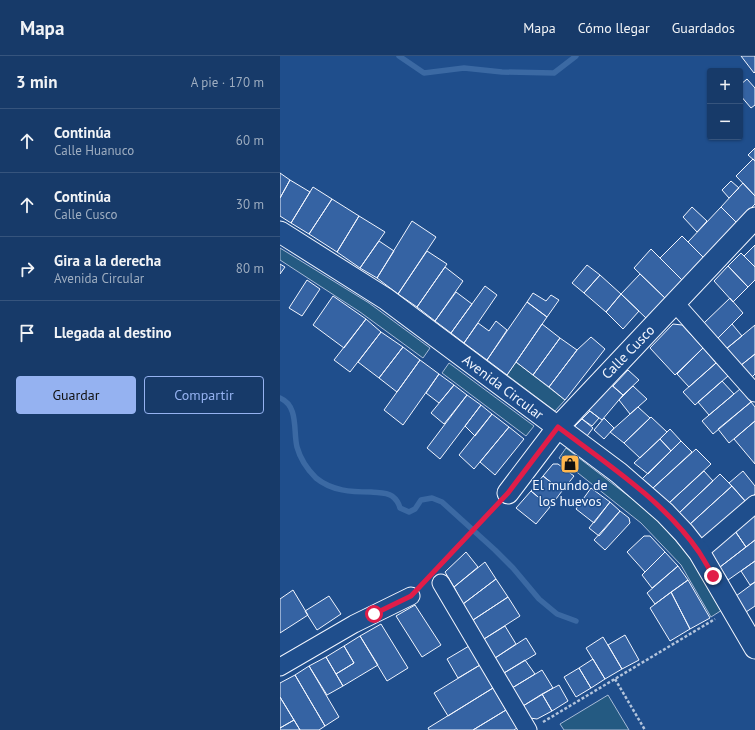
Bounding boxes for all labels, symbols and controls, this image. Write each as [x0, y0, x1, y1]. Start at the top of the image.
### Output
text: Mapa [20, 16, 64, 40]
text: Mapa [523, 19, 556, 37]
text: Cómo llegar [578, 19, 650, 37]
text: Guardados [672, 19, 735, 37]
map controls [707, 68, 743, 140]
button: + [707, 68, 743, 104]
text: 3 min [16, 71, 57, 93]
text: A pie · 170 m [191, 74, 264, 91]
button: − [707, 104, 743, 140]
text: Continúa [54, 123, 111, 142]
icon: ahead [16, 130, 38, 152]
text: 60 m [236, 132, 264, 149]
text: Calle Huanuco [54, 142, 134, 159]
text: Continúa [54, 187, 111, 206]
icon: ahead [16, 194, 38, 216]
text: 30 m [236, 196, 264, 213]
text: Calle Cusco [54, 206, 118, 223]
text: Gira a la derecha [54, 251, 161, 270]
icon: right [16, 258, 38, 280]
text: 80 m [236, 260, 264, 277]
text: Avenida Circular [54, 270, 144, 287]
street label: Calle Cusco [598, 321, 658, 383]
icon: arrive [16, 322, 38, 344]
text: Llegada al destino [54, 323, 172, 342]
street label: Avenida Circular [459, 351, 547, 424]
button: Guardar [16, 376, 136, 414]
button: Compartir [144, 376, 264, 414]
shop icon: El mundo de los huevos [559, 453, 581, 475]
place label: El mundo de los huevos [532, 476, 608, 510]
route end [704, 567, 722, 585]
route start [365, 605, 383, 623]

